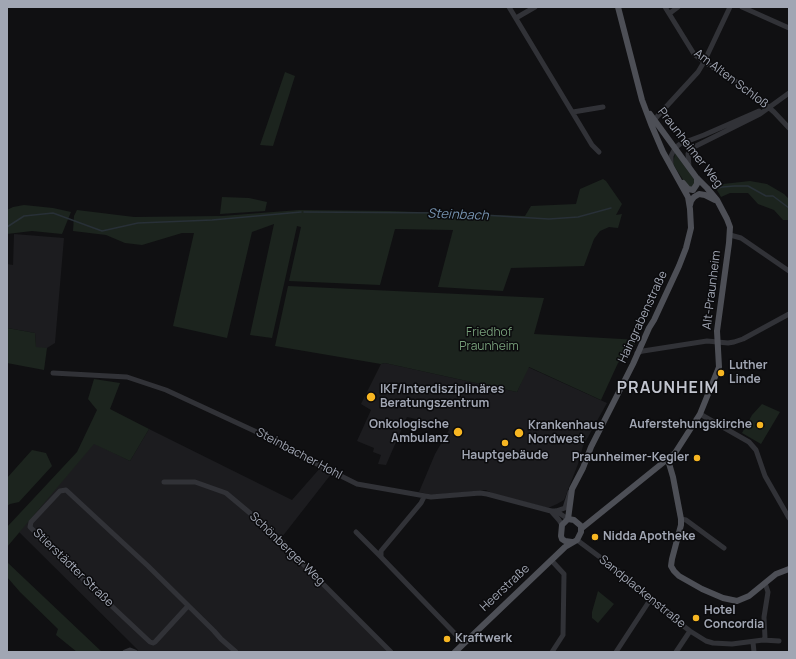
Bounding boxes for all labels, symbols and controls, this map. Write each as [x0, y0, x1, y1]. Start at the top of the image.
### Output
street label: Am Alten Schloß [691, 46, 771, 112]
street label: Praunheimer Weg [654, 105, 726, 191]
water label: Steinbach [427, 206, 489, 224]
street label: Alt-Praunheim [700, 250, 724, 330]
street label: Haingrabenstraße [615, 269, 671, 365]
park label: Friedhof Praunheim [459, 326, 519, 354]
place label: Luther Linde [729, 359, 768, 387]
marker: Luther Linde [716, 368, 726, 378]
district label: PRAUNHEIM [617, 379, 719, 399]
place label: IKF/Interdisziplinäres Beratungszentrum [380, 383, 504, 411]
marker: IKF/Interdisziplinäres Beratungszentrum [365, 391, 377, 403]
place label: Onkologische Ambulanz [369, 418, 449, 446]
place label: Auferstehungskirche [629, 418, 752, 432]
place label: Krankenhaus Nordwest [528, 419, 604, 447]
marker: Auferstehungskirche [755, 420, 765, 430]
street label: Steinbacher Hohl [253, 425, 345, 483]
marker: Onkologische Ambulanz [452, 426, 464, 438]
marker: Krankenhaus Nordwest [513, 427, 525, 439]
marker: Hauptgebäude [500, 438, 510, 448]
place label: Hauptgebäude [462, 449, 548, 463]
place label: Praunheimer-Kegler [572, 451, 689, 465]
marker: Praunheimer-Kegler [692, 453, 702, 463]
street label: Schönberger Weg [246, 509, 328, 589]
street label: Stierstädter Straße [30, 526, 116, 610]
place label: Nidda Apotheke [603, 530, 695, 544]
marker: Nidda Apotheke [590, 532, 600, 542]
street label: Sandplackenstraße [596, 553, 688, 631]
street label: Heerstraße [477, 561, 533, 615]
place label: Hotel Concordia [704, 604, 764, 632]
marker: Hotel Concordia [691, 613, 701, 623]
place label: Kraftwerk [455, 632, 512, 646]
marker: Kraftwerk [442, 634, 452, 644]

